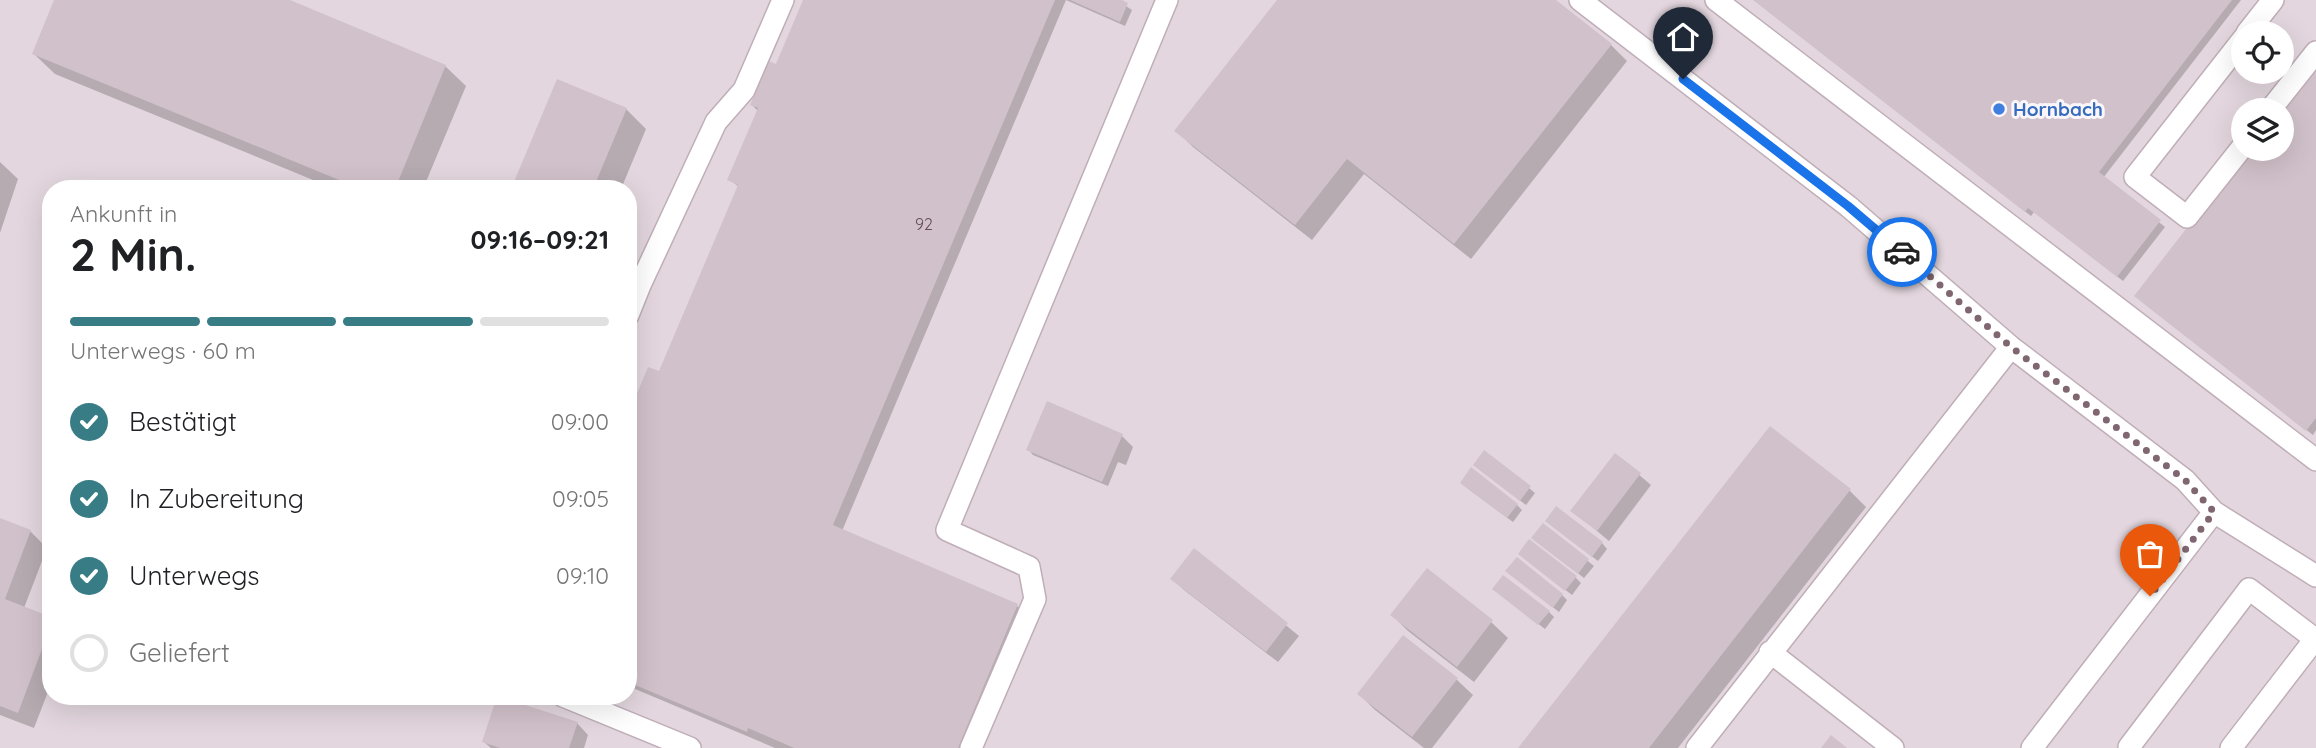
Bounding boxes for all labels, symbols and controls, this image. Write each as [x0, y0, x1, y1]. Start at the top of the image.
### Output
pin [1653, 7, 1713, 79]
icon: home [1664, 18, 1702, 56]
map controls [2231, 21, 2294, 161]
button: locate [2231, 21, 2294, 84]
place label: Hornbach [2013, 97, 2103, 121]
button: layers [2231, 98, 2294, 161]
marker: Hornbach [1991, 101, 2007, 117]
text: Ankunft in [70, 199, 177, 228]
house number: 92 [915, 214, 933, 234]
courier [1867, 217, 1937, 287]
text: 09:16–09:21 [471, 223, 609, 256]
text: 2 Min. [70, 225, 196, 283]
icon: car [1883, 233, 1921, 271]
text: Unterwegs · 60 m [70, 336, 256, 365]
icon: check [70, 403, 108, 441]
text: Bestätigt [129, 405, 237, 438]
text: 09:00 [551, 407, 609, 436]
icon: check [70, 480, 108, 518]
text: In Zubereitung [129, 482, 304, 515]
text: 09:05 [552, 484, 609, 513]
pin [2120, 524, 2180, 596]
icon: bag [2131, 535, 2169, 573]
icon: check [70, 557, 108, 595]
text: Unterwegs [129, 559, 260, 592]
text: 09:10 [556, 561, 609, 590]
text: Geliefert [129, 636, 230, 669]

